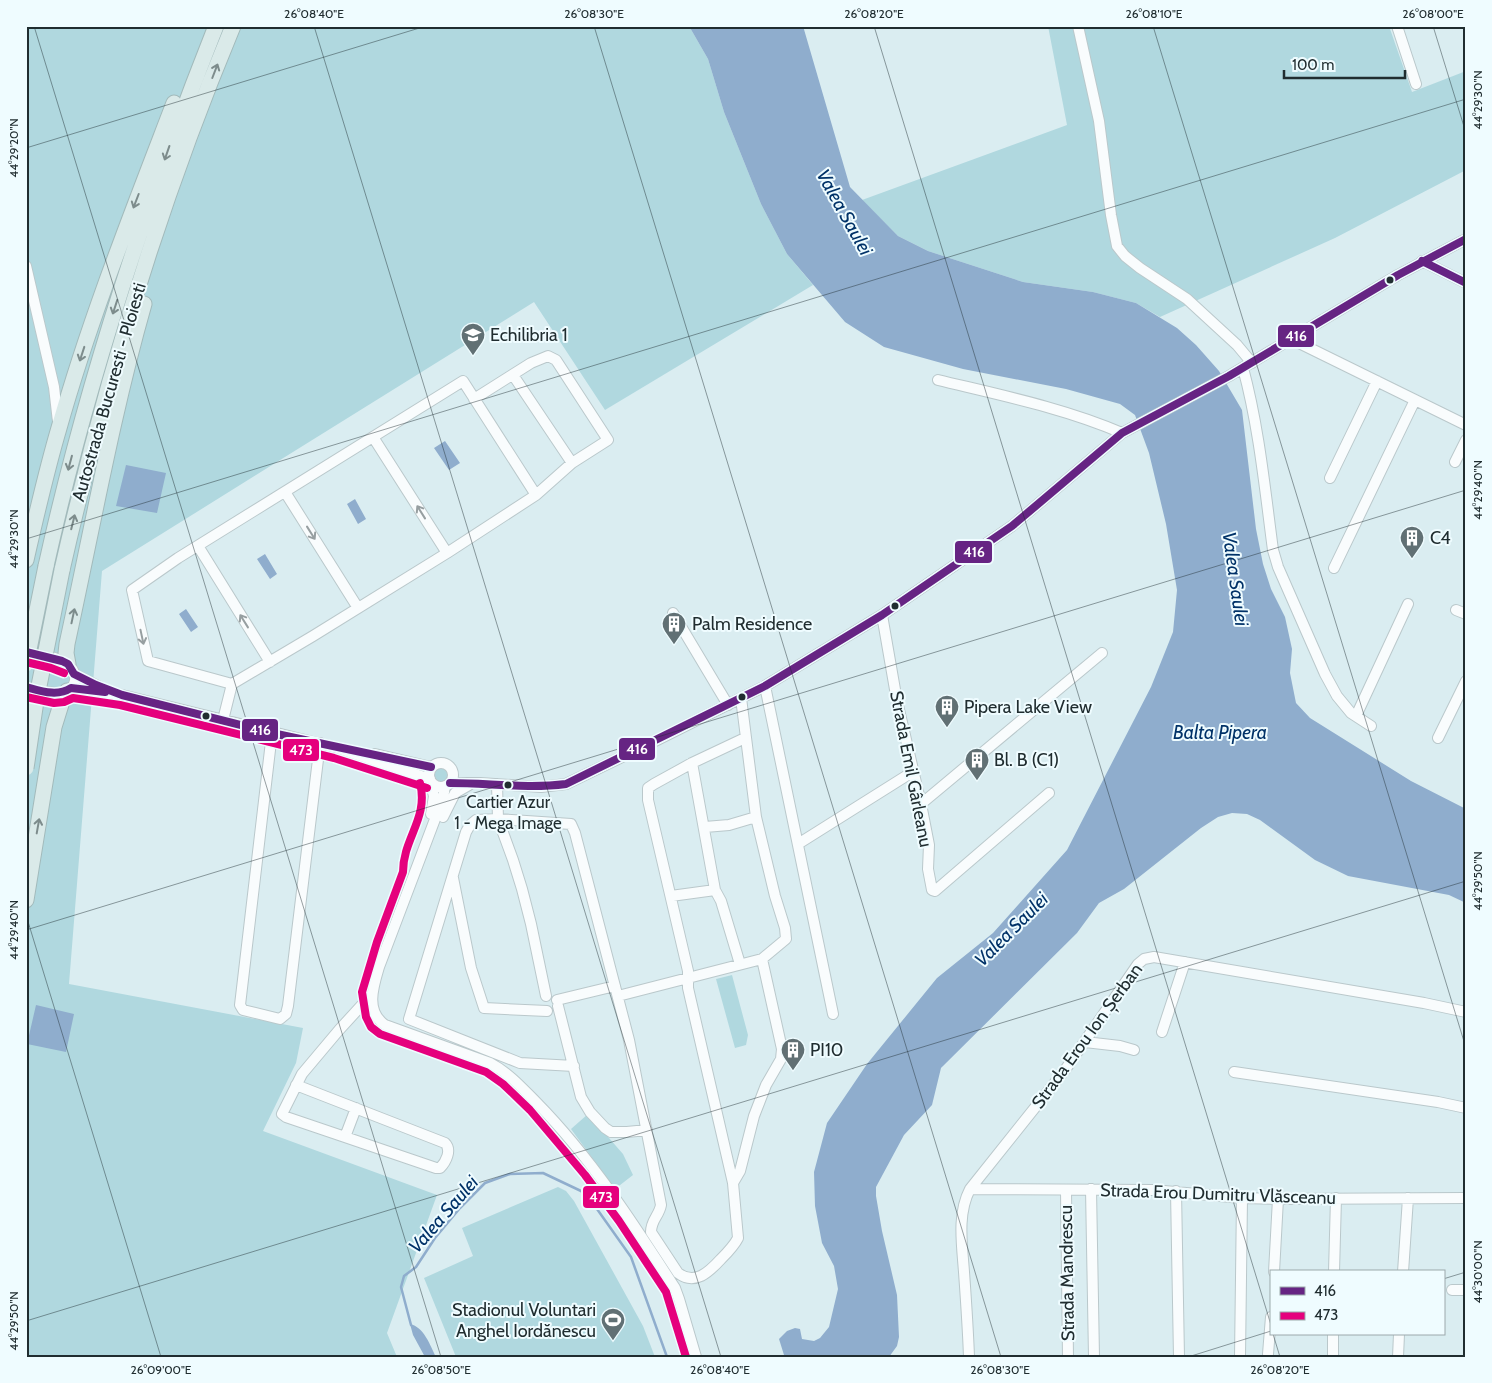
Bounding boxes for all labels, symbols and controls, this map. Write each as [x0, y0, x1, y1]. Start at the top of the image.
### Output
text: 26°08'40"E [284, 6, 344, 21]
text: 26°08'30"E [564, 6, 624, 21]
text: 26°08'20"E [844, 6, 904, 21]
text: 26°08'10"E [1126, 6, 1183, 21]
text: 26°08'00"E [1402, 6, 1464, 21]
scale bar [1284, 48, 1406, 80]
text: 100 m [1292, 56, 1334, 74]
one-way arrow [211, 64, 220, 79]
text: 44°29'30"N [1470, 70, 1485, 130]
text: 44°29'20"N [6, 118, 21, 178]
one-way arrow [162, 145, 171, 161]
water label: Valea Saulei [812, 165, 878, 260]
one-way arrow [131, 193, 140, 208]
unlabelled marker [1385, 275, 1395, 285]
street label: Autostrada Bucuresti - Ploiesti [67, 280, 151, 504]
one-way arrow [110, 299, 120, 315]
school or university icon: Echilibria 1 [460, 322, 486, 356]
place label: Echilibria 1 [490, 324, 568, 346]
line badge: 416 [1277, 324, 1315, 348]
text: 416 [1285, 327, 1307, 345]
one-way arrow [77, 346, 86, 361]
one-way arrow [65, 455, 75, 471]
text: 44°29'40"N [1470, 460, 1485, 520]
one-way arrow [415, 505, 425, 519]
text: 44°29'30"N [6, 509, 21, 569]
one-way arrow [69, 515, 78, 531]
building icon: C4 [1399, 525, 1425, 559]
one-way arrow [306, 526, 316, 540]
place label: C4 [1430, 527, 1451, 549]
water label: Valea Saulei [1218, 531, 1254, 628]
line badge: 416 [954, 540, 993, 564]
text: 416 [963, 543, 985, 561]
unlabelled marker [890, 601, 900, 611]
one-way arrow [69, 609, 78, 625]
building icon: Palm Residence [661, 611, 687, 645]
place label: Palm Residence [692, 613, 812, 635]
one-way arrow [239, 614, 249, 628]
one-way arrow [138, 629, 148, 645]
street label: Strada Emil Gârleanu [885, 689, 937, 849]
unlabelled marker [737, 692, 747, 702]
building icon: Pipera Lake View [934, 694, 960, 728]
place label: Pipera Lake View [964, 696, 1092, 718]
unlabelled marker [201, 711, 211, 721]
line badge: 416 [241, 718, 279, 742]
text: 416 [249, 721, 271, 739]
water label: Balta Pipera [1173, 721, 1267, 744]
line badge: 416 [618, 737, 656, 761]
line badge: 473 [282, 738, 320, 762]
text: 416 [626, 740, 648, 758]
text: 473 [289, 741, 313, 759]
building icon: Bl. B (C1) [964, 747, 990, 781]
place label: Bl. B (C1) [994, 749, 1059, 771]
marker: Cartier Azur 1 - Mega Image [503, 780, 513, 790]
place label: Cartier Azur 1 - Mega Image [454, 792, 562, 833]
one-way arrow [34, 818, 44, 834]
text: 44°29'50"N [1470, 851, 1485, 911]
water label: Valea Saulei [970, 887, 1054, 971]
text: 44°29'40"N [6, 900, 21, 960]
street label: Strada Erou Ion Șerban [1027, 959, 1147, 1113]
building icon: PI10 [780, 1037, 806, 1071]
place label: PI10 [810, 1039, 843, 1061]
water label: Valea Saulei [404, 1170, 484, 1258]
street label: Strada Erou Dumitru Vlăsceanu [1100, 1179, 1336, 1209]
line badge: 473 [582, 1185, 620, 1209]
text: 473 [589, 1188, 613, 1206]
street label: Strada Mandrescu [1055, 1205, 1079, 1341]
text: 44°30'00"N [1470, 1240, 1485, 1304]
legend [1270, 1270, 1444, 1336]
text: 416 [1314, 1282, 1336, 1300]
text: 44°29'50"N [6, 1291, 21, 1351]
place label: Stadionul Voluntari Anghel Iordănescu [452, 1299, 596, 1342]
text: 473 [1314, 1306, 1338, 1324]
sports icon: Stadionul Voluntari Anghel Iordănescu [600, 1307, 626, 1341]
text: 26°09'00"E [131, 1362, 192, 1377]
text: 26°08'50"E [411, 1362, 471, 1377]
text: 26°08'40"E [690, 1362, 750, 1377]
text: 26°08'30"E [970, 1362, 1030, 1377]
text: 26°08'20"E [1250, 1362, 1310, 1377]

